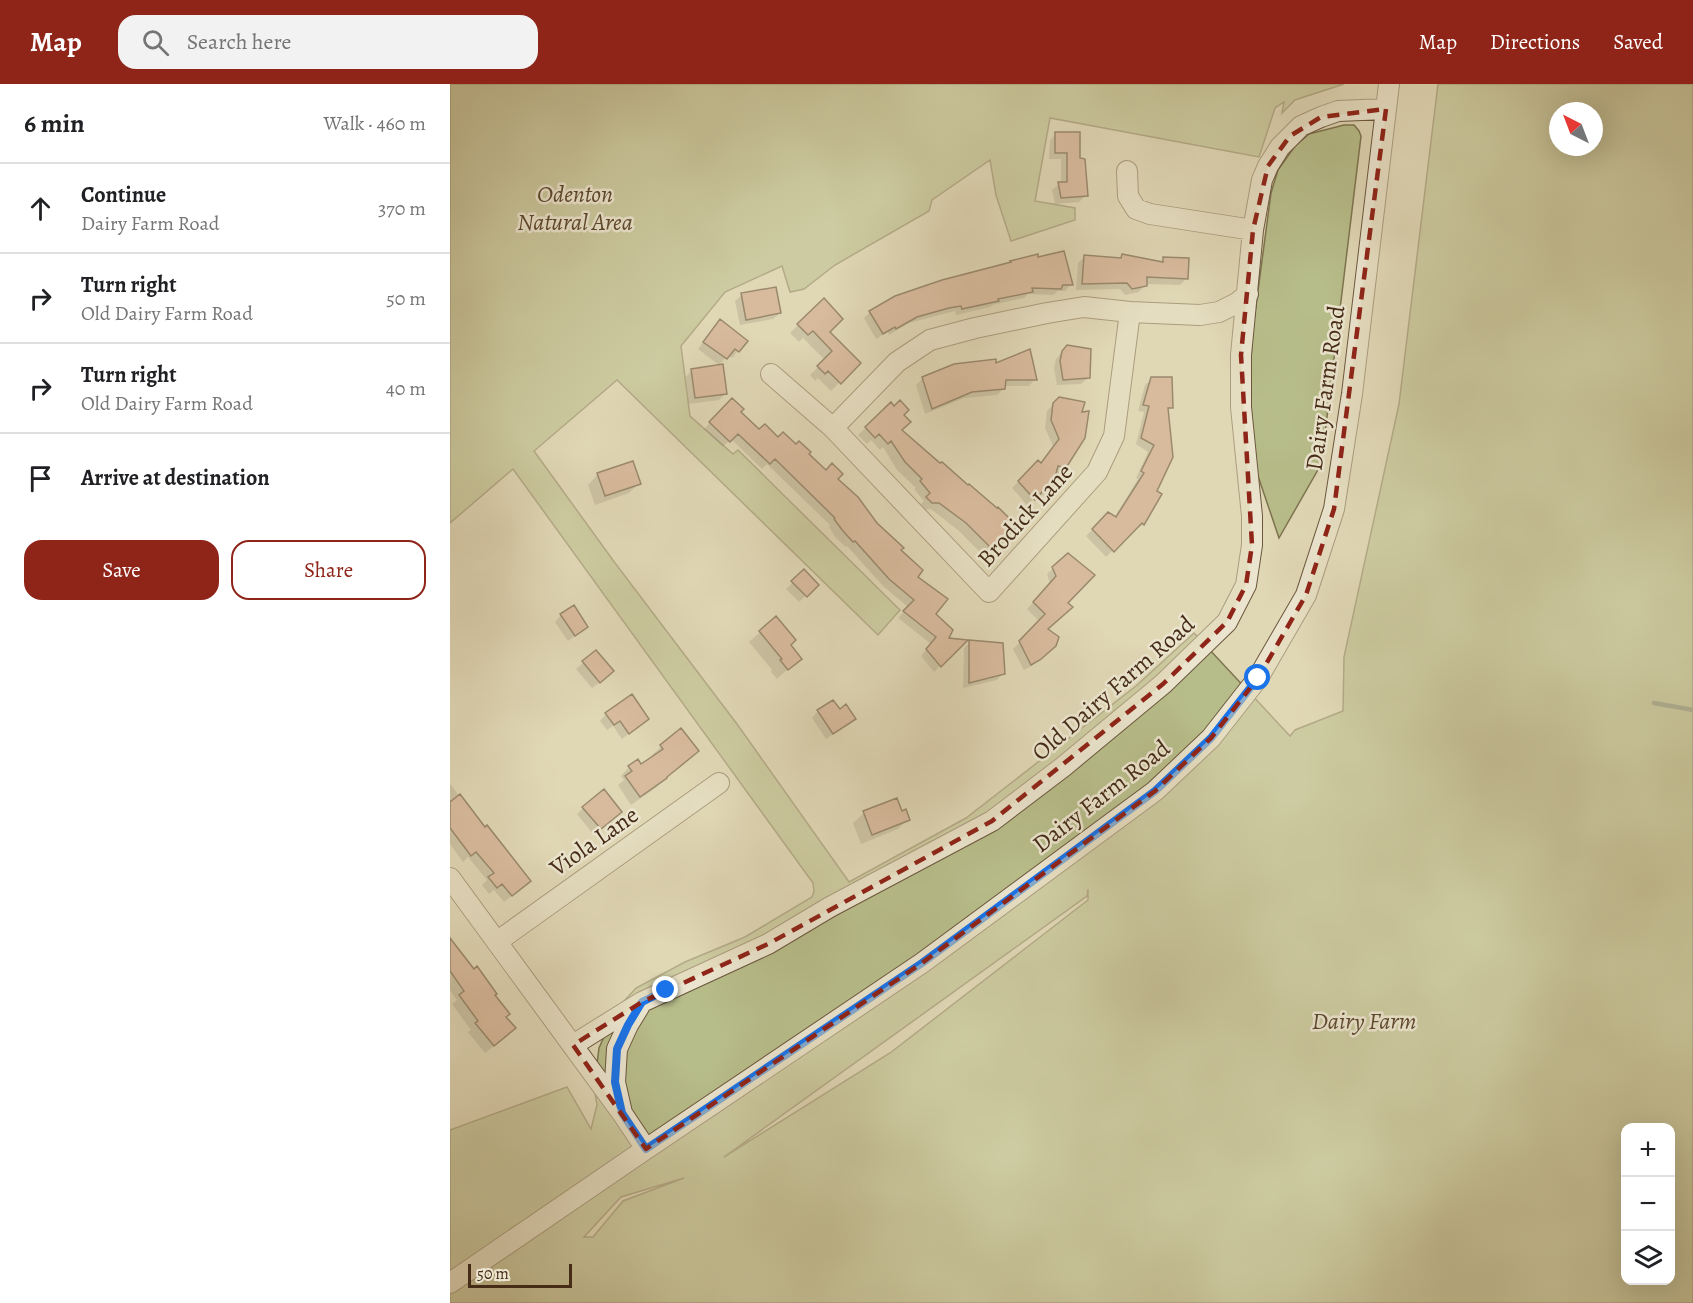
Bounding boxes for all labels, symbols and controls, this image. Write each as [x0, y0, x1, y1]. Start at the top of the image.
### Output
search box [118, 15, 538, 69]
text: Map [30, 23, 82, 61]
icon: search [139, 26, 172, 59]
text: Search here [187, 27, 291, 57]
text: Map [1419, 28, 1457, 56]
text: Directions [1490, 28, 1580, 56]
text: Saved [1613, 28, 1663, 56]
north arrow [1549, 102, 1603, 156]
text: 6 min [24, 106, 85, 141]
text: Walk · 460 m [323, 110, 426, 137]
park label: Odenton Natural Area [517, 178, 633, 238]
text: Continue [81, 180, 166, 210]
icon: ahead [24, 192, 57, 225]
text: 370 m [378, 195, 426, 222]
text: Dairy Farm Road [81, 210, 219, 237]
text: Turn right [81, 270, 177, 300]
icon: right [24, 282, 57, 315]
text: 50 m [386, 285, 426, 312]
text: Old Dairy Farm Road [81, 300, 253, 327]
street label: Dairy Farm Road [1298, 303, 1352, 472]
text: Turn right [81, 360, 177, 390]
icon: right [24, 372, 57, 405]
text: 40 m [386, 375, 426, 402]
text: Old Dairy Farm Road [81, 390, 253, 417]
street label: Brodick Lane [970, 456, 1080, 574]
icon: arrive [24, 462, 57, 495]
text: Arrive at destination [81, 463, 270, 493]
button: Save [24, 540, 219, 600]
button: Share [231, 540, 426, 600]
street label: Old Dairy Farm Road [1025, 608, 1201, 768]
route start [1244, 664, 1270, 690]
street label: Dairy Farm Road [1026, 732, 1176, 860]
street label: Viola Lane [542, 799, 645, 884]
route end [652, 976, 678, 1002]
park label: Dairy Farm [1312, 1005, 1416, 1037]
map controls [1621, 1123, 1675, 1285]
button: + [1621, 1123, 1675, 1177]
button: − [1621, 1177, 1675, 1231]
button: layers [1621, 1231, 1675, 1285]
scale bar [468, 1261, 572, 1288]
text: 50 m [477, 1263, 509, 1285]

